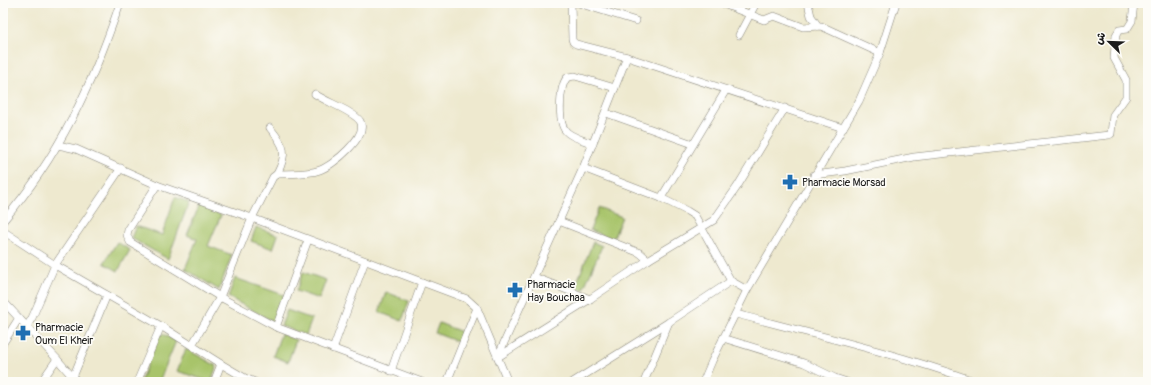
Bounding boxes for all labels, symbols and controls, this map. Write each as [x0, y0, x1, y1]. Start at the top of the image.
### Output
north arrow [1089, 22, 1129, 62]
text: ش [1092, 30, 1109, 46]
pharmacy icon: Pharmacie Morsad [781, 173, 799, 191]
place label: Pharmacie Morsad [802, 176, 886, 189]
place label: Pharmacie Hay Bouchaa [527, 278, 585, 304]
pharmacy icon: Pharmacie Hay Bouchaa [506, 281, 524, 299]
place label: Pharmacie Oum El Kheir [35, 321, 93, 347]
pharmacy icon: Pharmacie Oum El Kheir [14, 324, 32, 342]

